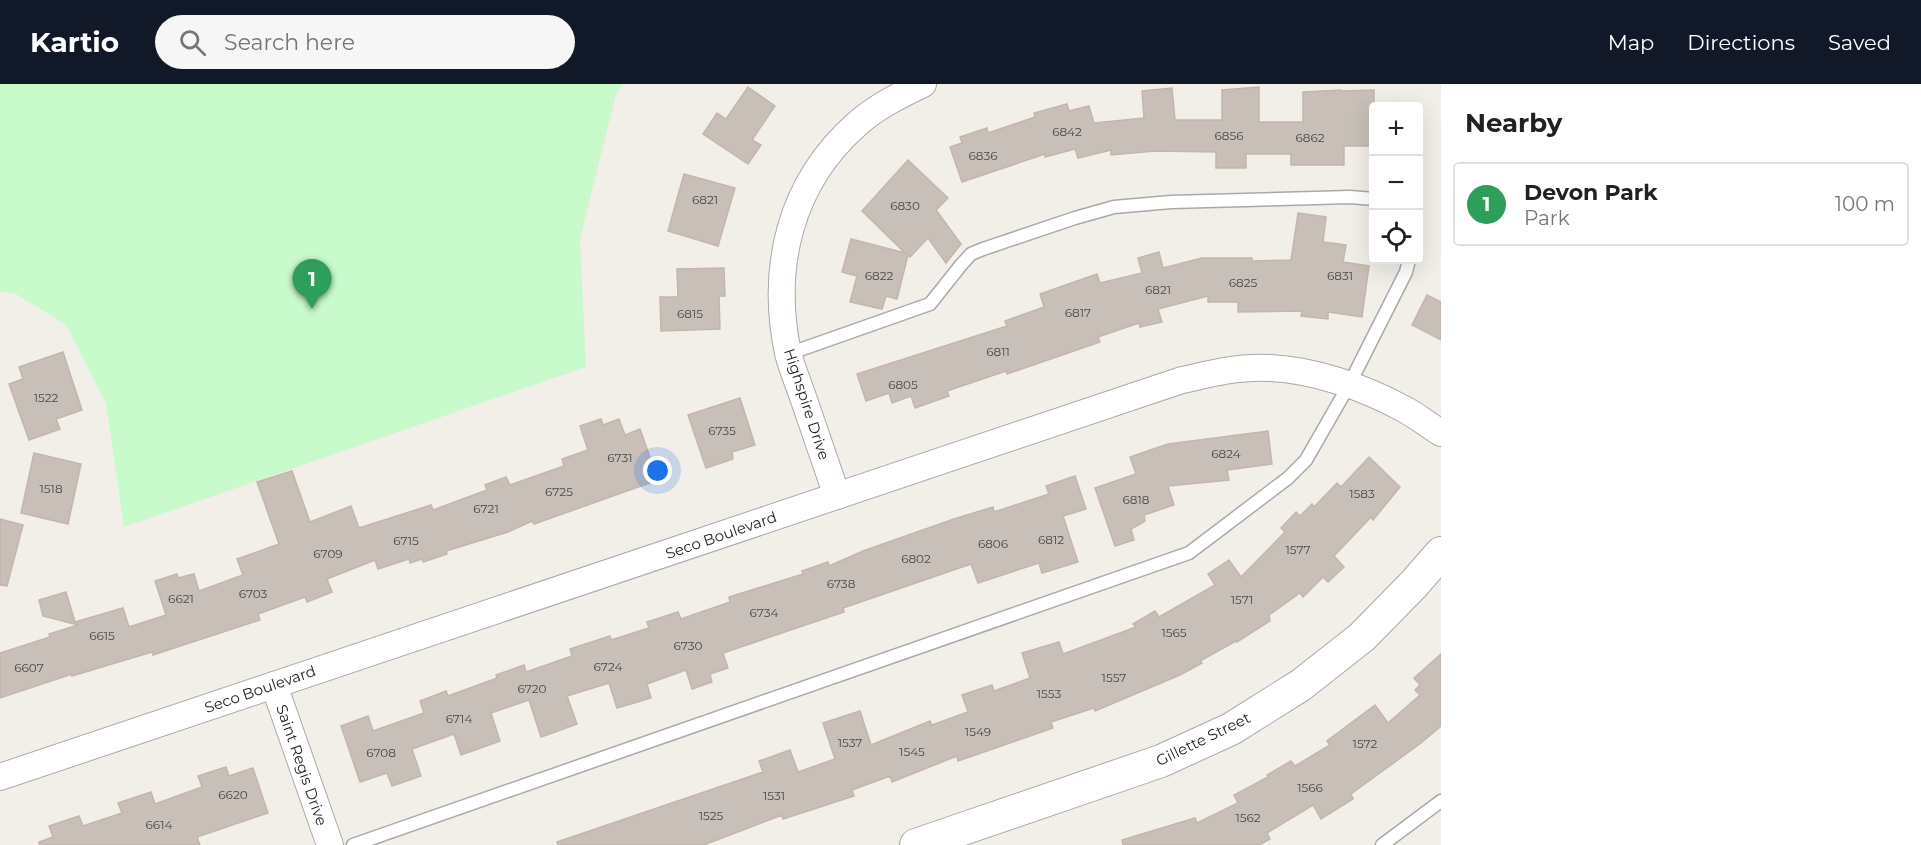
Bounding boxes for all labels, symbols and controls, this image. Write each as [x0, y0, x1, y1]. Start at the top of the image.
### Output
search box [155, 15, 575, 69]
text: Kartio [30, 25, 119, 59]
icon: search [176, 26, 209, 59]
text: Search here [224, 29, 355, 56]
text: Map [1608, 30, 1654, 55]
text: Directions [1687, 30, 1795, 55]
text: Saved [1828, 30, 1891, 55]
map controls [1369, 102, 1423, 264]
button: + [1369, 102, 1423, 156]
text: Nearby [1465, 107, 1562, 139]
house number: 6842 [1052, 124, 1082, 139]
house number: 6856 [1214, 128, 1244, 143]
house number: 6862 [1295, 130, 1325, 145]
house number: 6836 [968, 148, 998, 163]
button: − [1369, 156, 1423, 210]
text: Devon Park [1524, 179, 1658, 206]
house number: 6821 [692, 192, 718, 207]
text: 1 [1483, 192, 1490, 216]
text: 100 m [1835, 192, 1895, 216]
house number: 6830 [890, 198, 920, 213]
text: Park [1524, 206, 1570, 230]
button: locate [1369, 210, 1423, 264]
pin: 1 [292, 260, 332, 309]
house number: 6822 [865, 268, 893, 283]
house number: 6831 [1327, 268, 1353, 283]
house number: 6825 [1229, 275, 1257, 290]
house number: 6821 [1145, 282, 1171, 297]
house number: 6817 [1065, 305, 1091, 320]
house number: 6815 [677, 306, 703, 321]
house number: 6811 [986, 344, 1010, 359]
street label: Highspire Drive [780, 346, 834, 462]
house number: 6805 [888, 377, 918, 392]
house number: 1522 [34, 390, 59, 405]
house number: 6735 [708, 423, 736, 438]
house number: 6824 [1211, 446, 1241, 461]
house number: 6731 [607, 450, 633, 465]
your location [643, 456, 672, 485]
house number: 1518 [39, 481, 63, 496]
house number: 6725 [545, 484, 573, 499]
house number: 1583 [1349, 486, 1375, 501]
house number: 6818 [1123, 492, 1150, 507]
house number: 6721 [473, 501, 499, 516]
street label: Seco Boulevard [663, 507, 779, 563]
house number: 6812 [1038, 532, 1064, 547]
house number: 6715 [393, 533, 419, 548]
house number: 6806 [978, 536, 1008, 551]
house number: 1577 [1285, 542, 1311, 557]
house number: 6709 [313, 546, 343, 561]
house number: 6802 [901, 551, 931, 566]
house number: 6738 [827, 576, 856, 591]
house number: 6703 [239, 586, 268, 601]
house number: 6621 [168, 591, 194, 606]
house number: 1571 [1231, 592, 1253, 607]
house number: 6734 [750, 605, 778, 620]
house number: 1565 [1161, 625, 1187, 640]
house number: 6615 [89, 628, 115, 643]
house number: 6730 [674, 638, 702, 653]
house number: 6724 [594, 659, 622, 674]
house number: 6607 [14, 660, 44, 675]
street label: Seco Boulevard [202, 661, 318, 717]
house number: 1557 [1102, 670, 1126, 685]
house number: 6720 [517, 681, 547, 696]
house number: 1553 [1037, 686, 1062, 701]
street label: Saint Regis Drive [272, 702, 332, 828]
street label: Gillette Street [1153, 708, 1253, 770]
house number: 6714 [446, 711, 472, 726]
house number: 1549 [965, 724, 991, 739]
house number: 1537 [838, 735, 862, 750]
house number: 1572 [1353, 736, 1378, 751]
house number: 1545 [899, 744, 925, 759]
house number: 6708 [366, 745, 396, 760]
house number: 1566 [1297, 780, 1323, 795]
house number: 6620 [218, 787, 248, 802]
house number: 1531 [763, 788, 785, 803]
house number: 1525 [699, 808, 724, 823]
house number: 1562 [1235, 810, 1261, 825]
house number: 6614 [146, 817, 173, 832]

